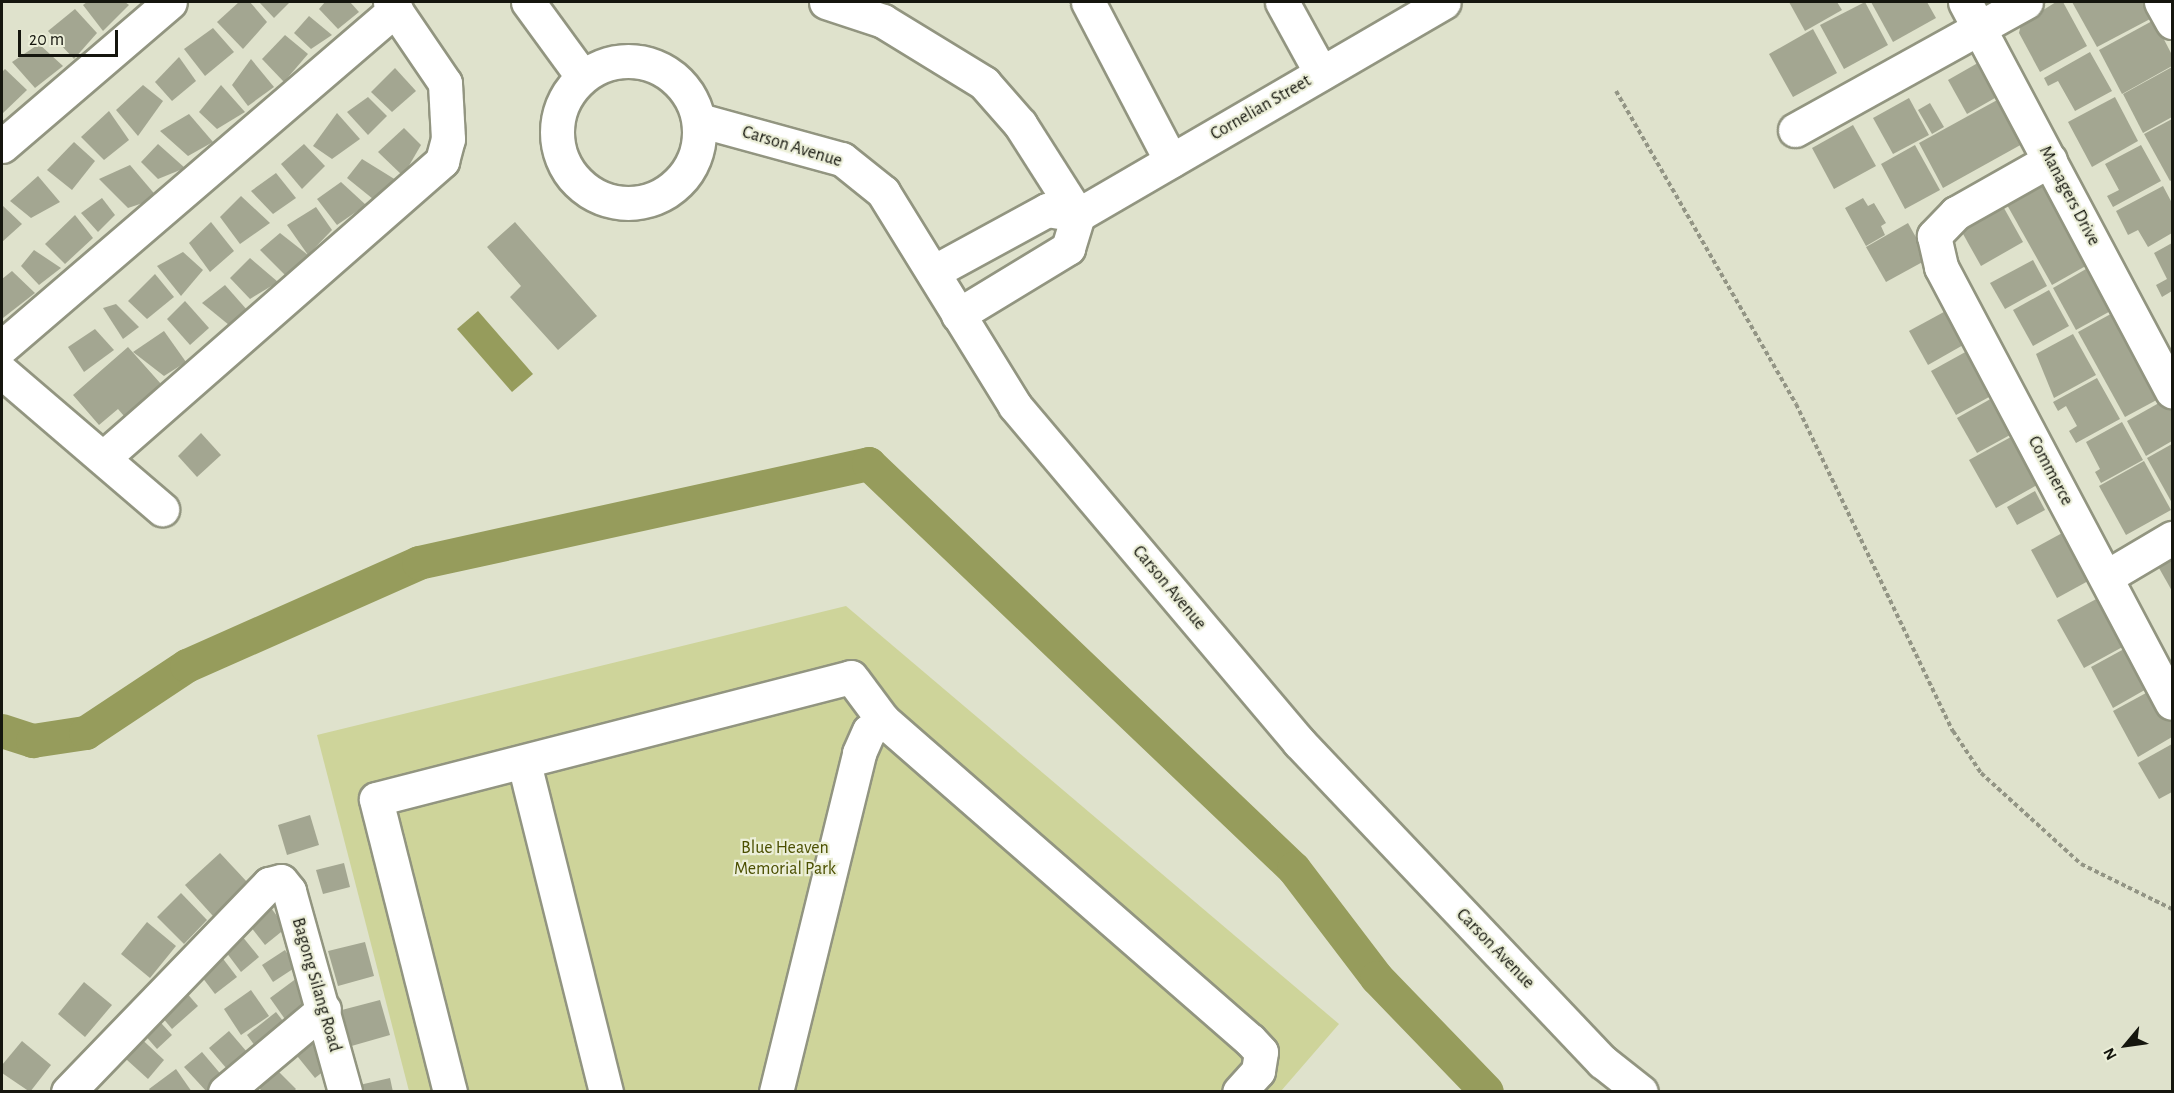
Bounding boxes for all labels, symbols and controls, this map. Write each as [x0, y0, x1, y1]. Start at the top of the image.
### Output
scale bar [21, 18, 122, 56]
text: 20 m [29, 31, 64, 49]
street label: Cornelian Street [1207, 70, 1315, 146]
street label: Carson Avenue [739, 122, 845, 172]
street label: Managers Drive [2034, 142, 2104, 250]
street label: Commerce [2023, 433, 2077, 509]
street label: Carson Avenue [1128, 541, 1210, 635]
park label: Blue Heaven Memorial Park [734, 838, 836, 880]
street label: Carson Avenue [1451, 904, 1539, 994]
street label: Bagong Silang Road [287, 915, 345, 1055]
north arrow [2096, 1015, 2156, 1075]
text: N [2101, 1045, 2120, 1062]

